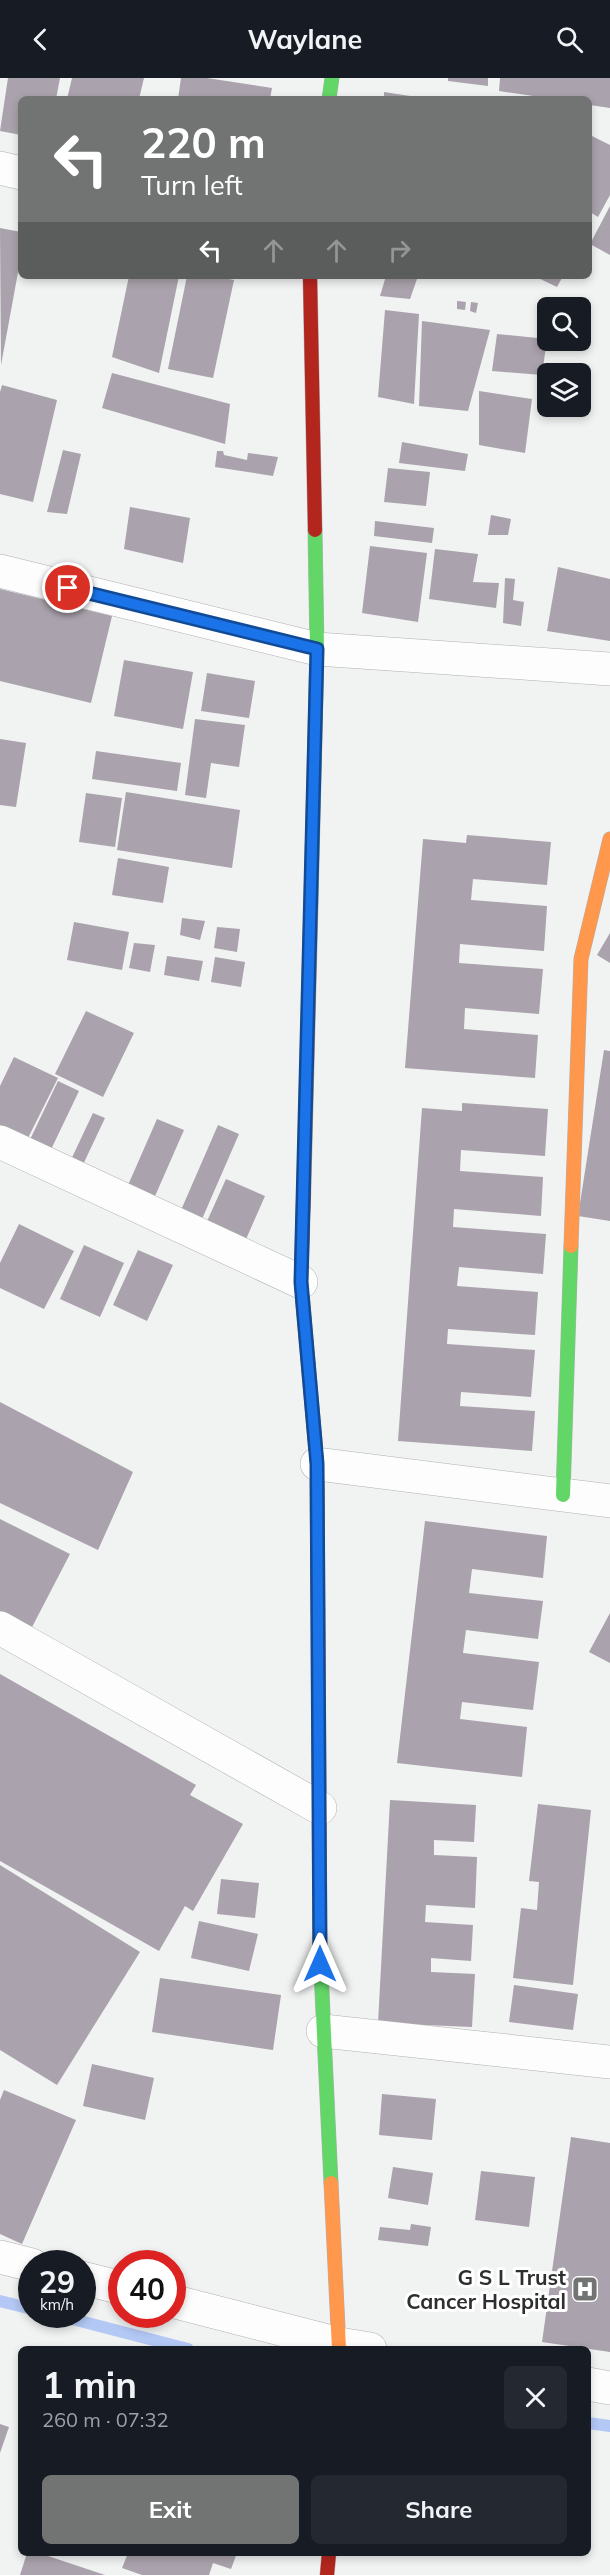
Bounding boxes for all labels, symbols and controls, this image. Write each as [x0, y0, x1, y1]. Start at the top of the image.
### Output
text: Waylane [248, 22, 362, 56]
icon: back [24, 23, 57, 56]
icon: search [553, 23, 586, 56]
text: 220 m [141, 116, 266, 169]
icon: left [42, 120, 120, 198]
text: Turn left [141, 168, 243, 202]
icon: left [194, 234, 227, 267]
icon: ahead [257, 234, 290, 267]
icon: ahead [320, 234, 353, 267]
icon: right [383, 234, 416, 267]
map controls [537, 297, 591, 417]
button: search [537, 297, 591, 351]
button: layers [537, 363, 591, 417]
pin [42, 562, 93, 613]
icon: arrive [51, 571, 84, 604]
position arrow [288, 1932, 352, 1996]
speed limit sign: 40 [108, 2250, 186, 2328]
text: 29 [39, 2263, 75, 2301]
place label: G S L Trust Cancer Hospital [406, 2264, 566, 2314]
hospital icon: G S L Trust Cancer Hospital [570, 2274, 600, 2304]
text: km/h [40, 2295, 74, 2314]
text: 1 min [42, 2362, 137, 2407]
button: close [504, 2366, 567, 2429]
text: 260 m · 07:32 [42, 2407, 168, 2432]
button: Exit [42, 2475, 299, 2544]
button: Share [311, 2475, 567, 2544]

